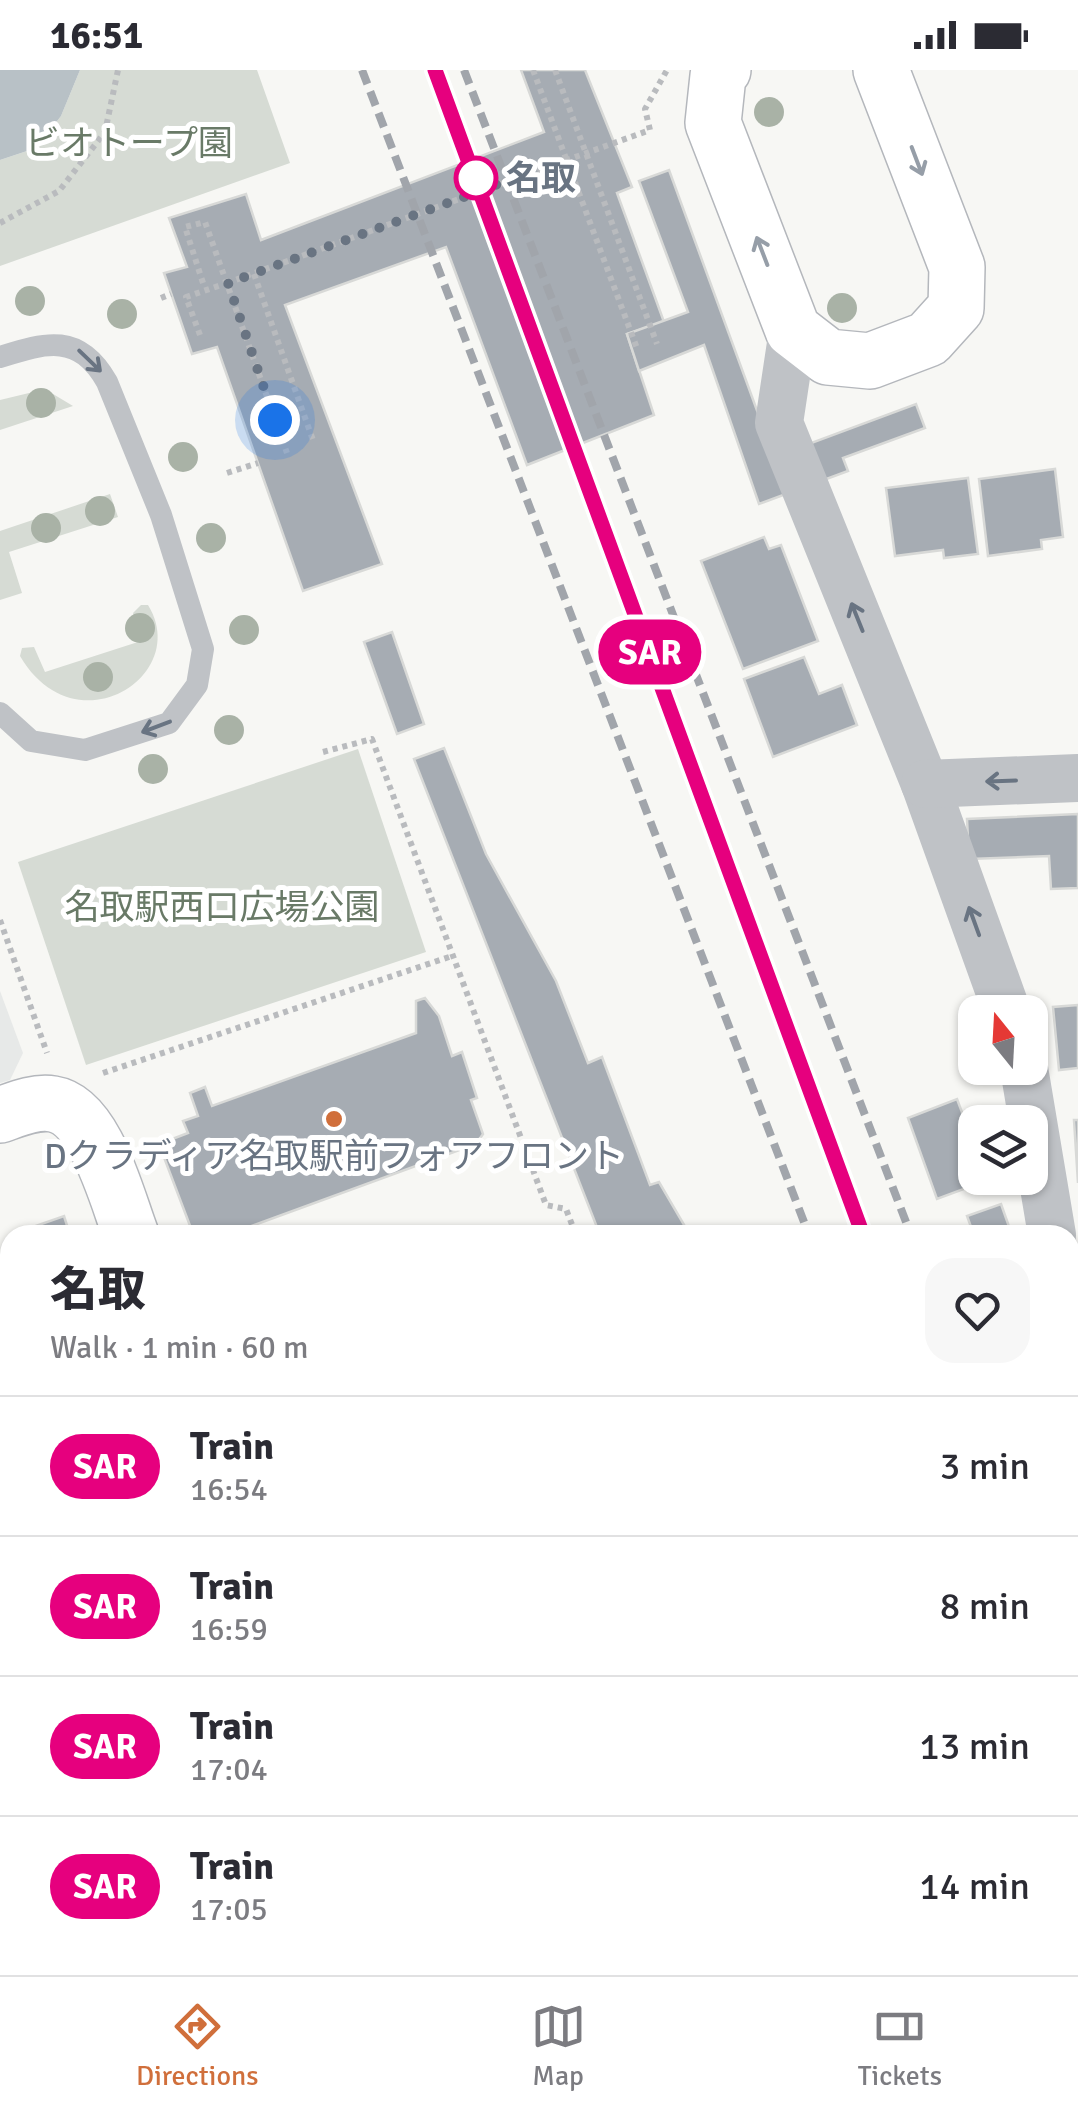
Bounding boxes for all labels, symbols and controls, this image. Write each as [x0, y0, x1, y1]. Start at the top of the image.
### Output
text: 16:51 [50, 12, 143, 59]
park label: ビオトープ園 [25, 122, 233, 165]
one-way arrow [909, 145, 927, 176]
marker: 名取 [455, 157, 497, 199]
place label: 名取 [506, 157, 576, 200]
one-way arrow [752, 236, 770, 266]
one-way arrow [77, 349, 101, 373]
your location [250, 395, 300, 445]
one-way arrow [847, 603, 865, 633]
line badge: SAR [592, 620, 708, 684]
text: SAR [618, 631, 682, 674]
one-way arrow [141, 719, 171, 737]
one-way arrow [986, 771, 1018, 790]
park label: 名取駅西口広場公園 [64, 886, 380, 929]
one-way arrow [964, 906, 982, 937]
north arrow [958, 995, 1048, 1085]
map controls [958, 995, 1048, 1195]
button: layers [958, 1105, 1048, 1195]
marker: Dクラディア名取駅前フォアフロント [323, 1108, 345, 1130]
place label: Dクラディア名取駅前フォアフロント [44, 1135, 624, 1178]
button: heart [925, 1258, 1030, 1363]
text: 名取 [50, 1261, 146, 1320]
text: Walk · 1 min · 60 m [50, 1328, 308, 1367]
text: Train [190, 1423, 274, 1470]
text: 3 min [940, 1443, 1030, 1490]
text: SAR [73, 1445, 137, 1488]
text: 16:54 [190, 1470, 268, 1509]
text: Train [190, 1563, 274, 1610]
text: 8 min [940, 1583, 1030, 1630]
text: SAR [73, 1585, 137, 1628]
text: 16:59 [190, 1610, 268, 1649]
text: Train [190, 1703, 274, 1750]
text: 13 min [919, 1723, 1030, 1770]
text: SAR [73, 1725, 137, 1768]
text: 17:04 [190, 1750, 268, 1789]
text: Train [190, 1843, 274, 1890]
text: 14 min [919, 1863, 1030, 1910]
text: SAR [73, 1865, 137, 1908]
text: 17:05 [190, 1890, 268, 1929]
tab: Directions [136, 1999, 258, 2093]
tab: Map [531, 1999, 586, 2093]
tab: Tickets [858, 1999, 942, 2093]

